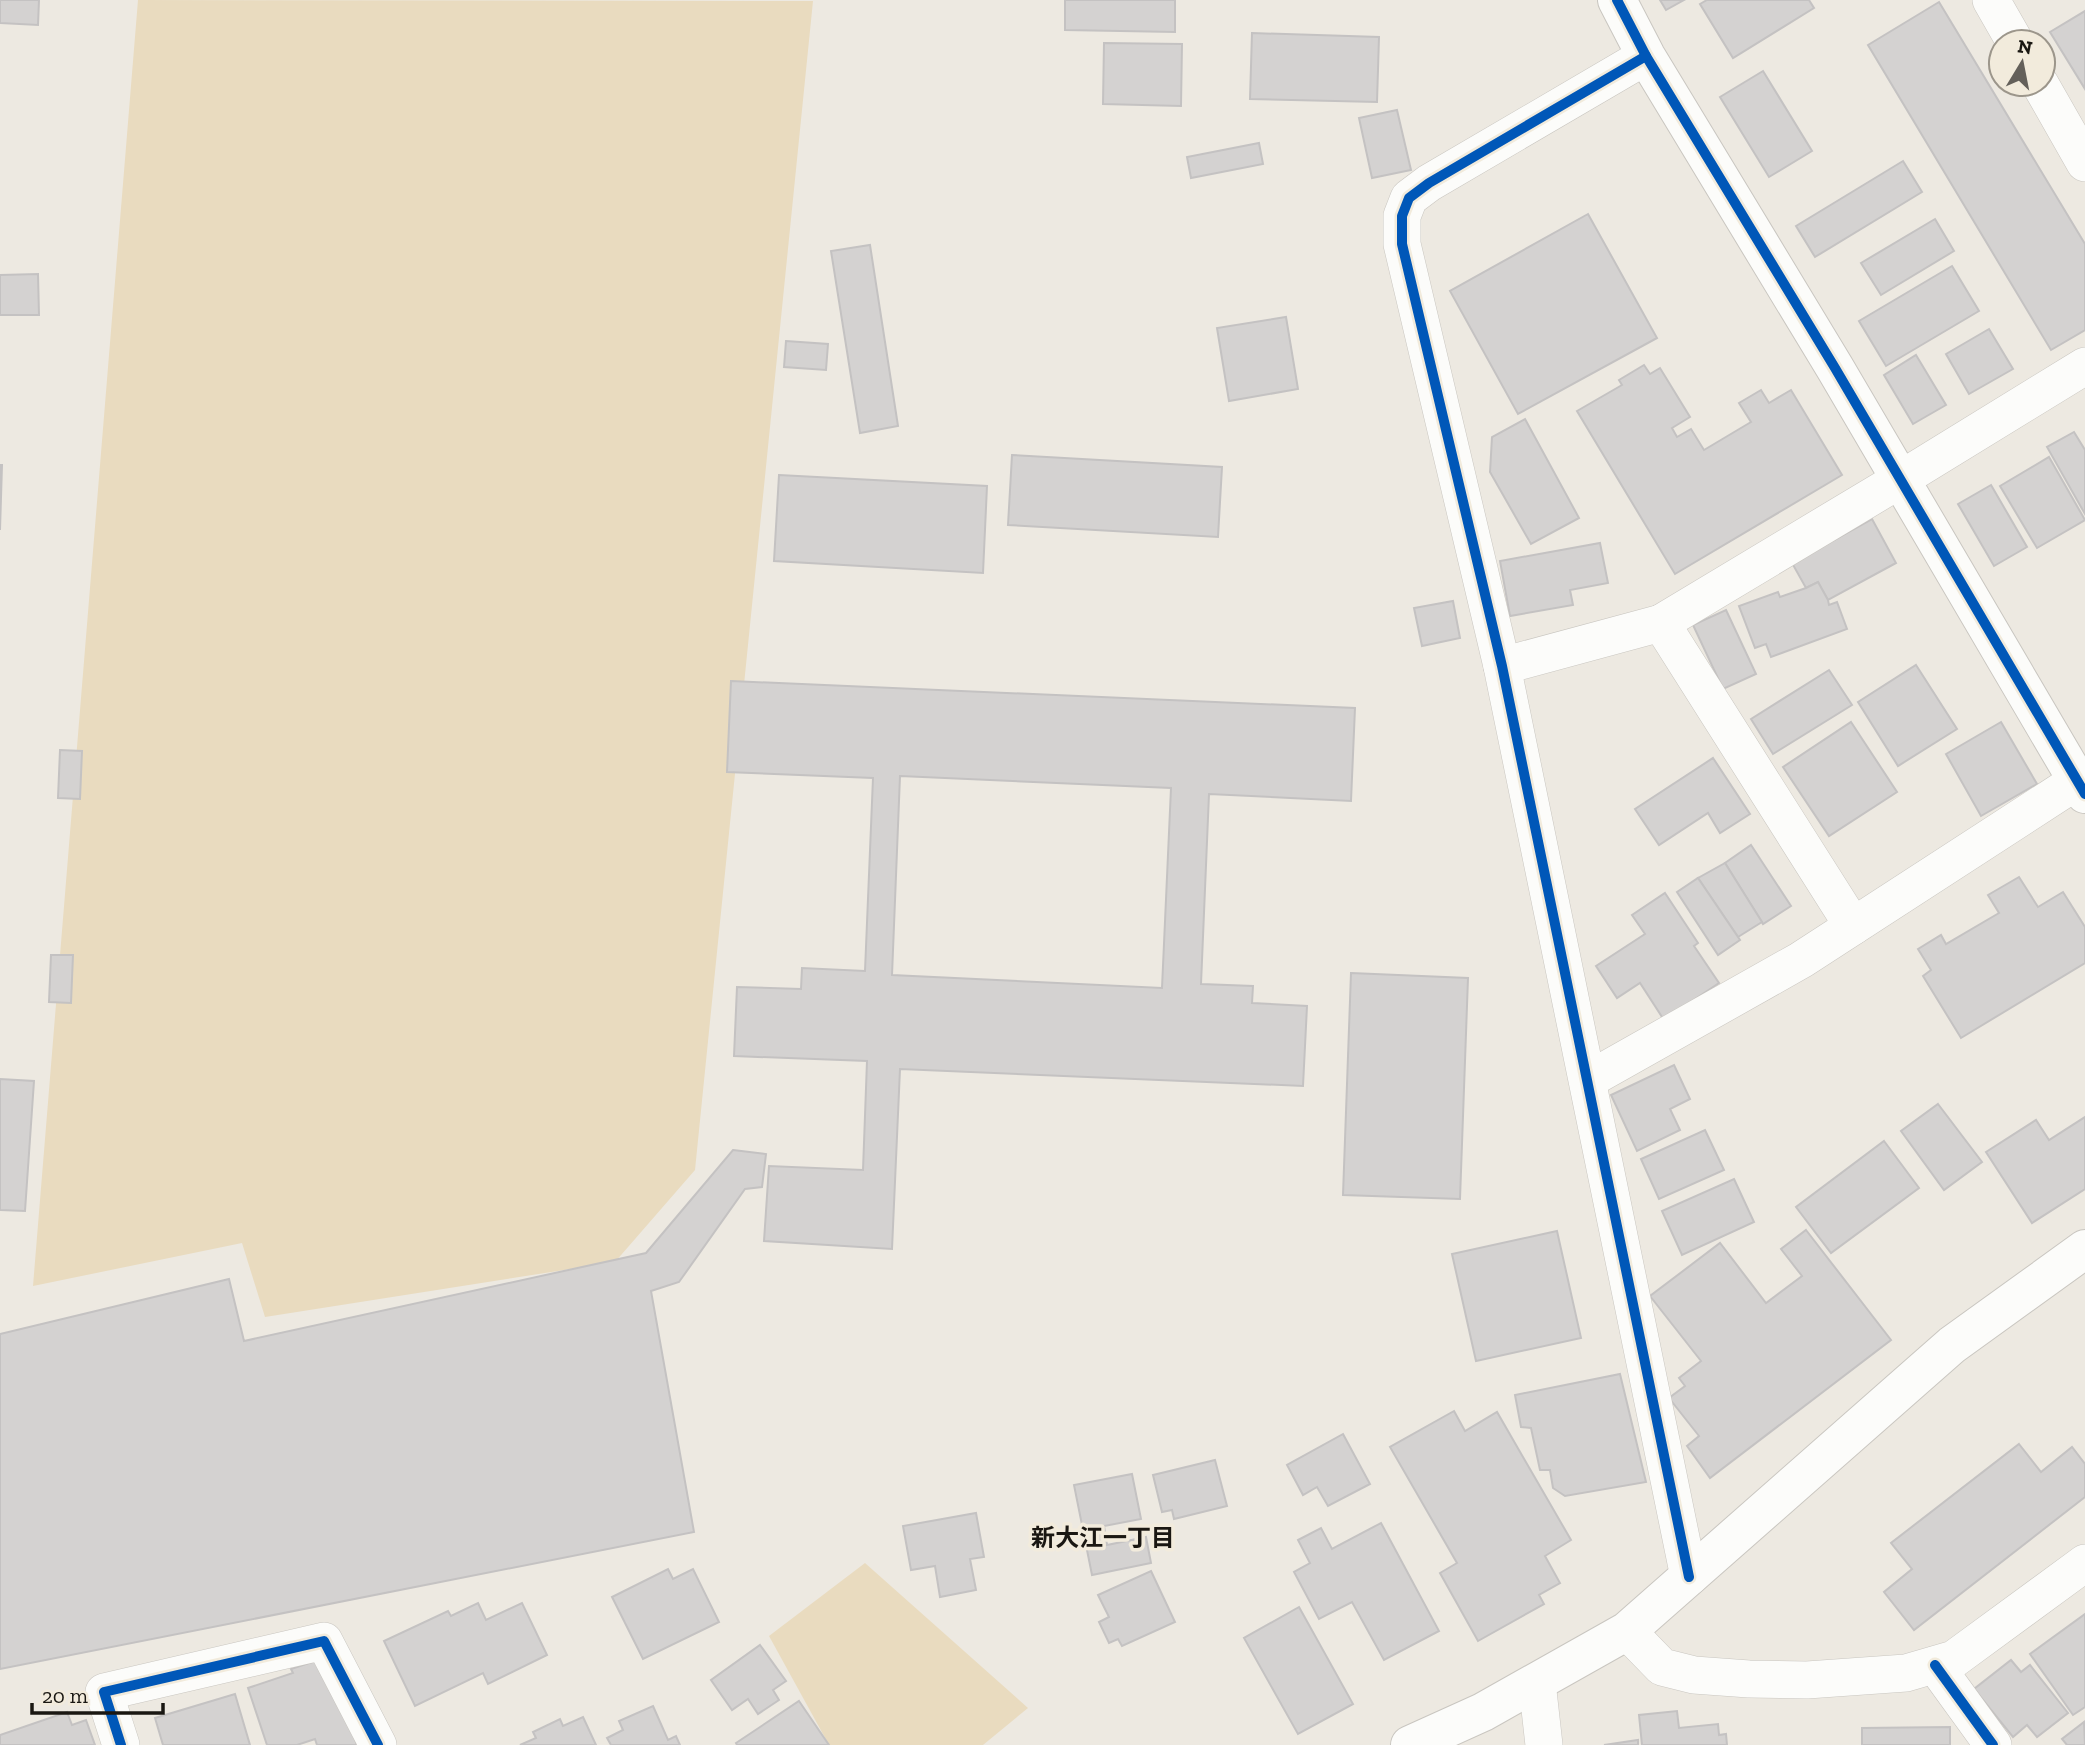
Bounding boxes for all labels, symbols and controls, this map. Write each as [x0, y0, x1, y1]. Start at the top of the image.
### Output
north arrow [1987, 28, 2057, 98]
text: N [2016, 34, 2034, 59]
district label: 新大江一丁目 [1031, 1523, 1175, 1552]
scale bar [32, 1672, 163, 1716]
text: 20 m [42, 1683, 88, 1708]

